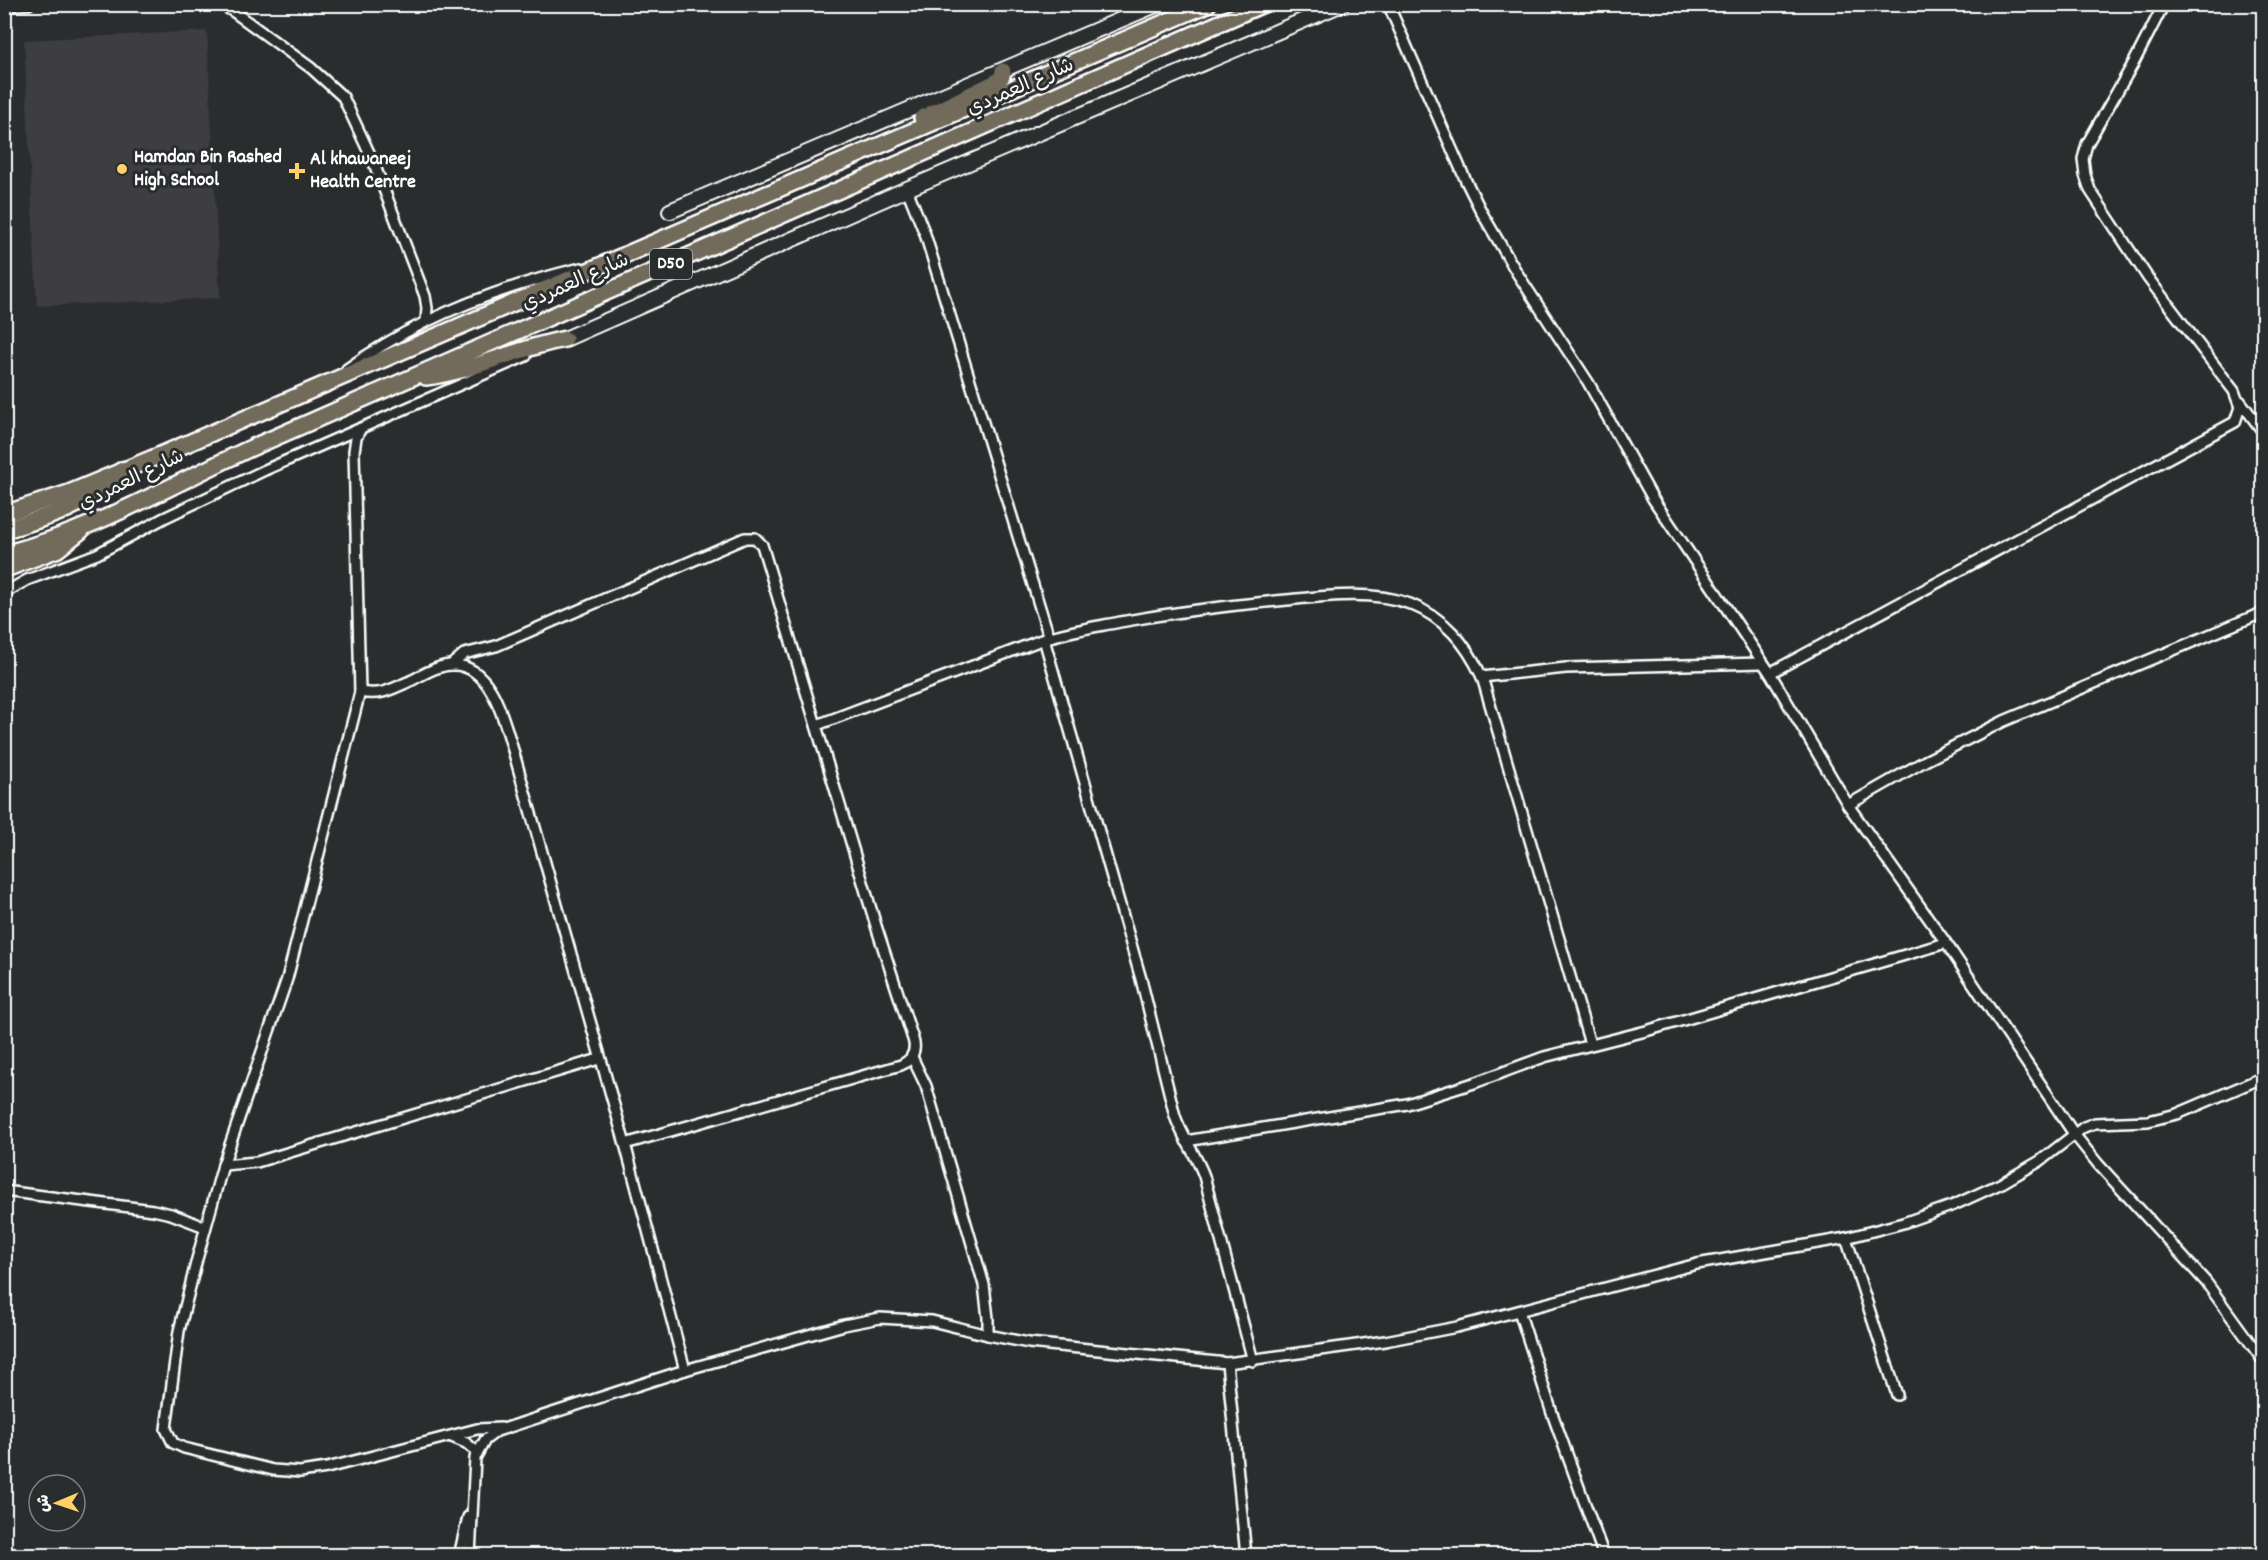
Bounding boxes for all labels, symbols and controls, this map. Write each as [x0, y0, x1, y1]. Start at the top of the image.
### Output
street label: شارع العمردي [963, 52, 1079, 124]
place label: Hamdan Bin Rashed High School [134, 144, 282, 195]
place label: Al khawaneej Health Centre [310, 146, 416, 197]
marker: Hamdan Bin Rashed High School [115, 162, 129, 176]
marker: Al khawaneej Health Centre [288, 162, 306, 180]
street label: شارع العمردي [518, 247, 634, 319]
road number: D50 [650, 249, 692, 279]
street label: شارع العمردي [74, 443, 190, 519]
north arrow [27, 1473, 87, 1533]
text: ش [33, 1494, 56, 1513]

